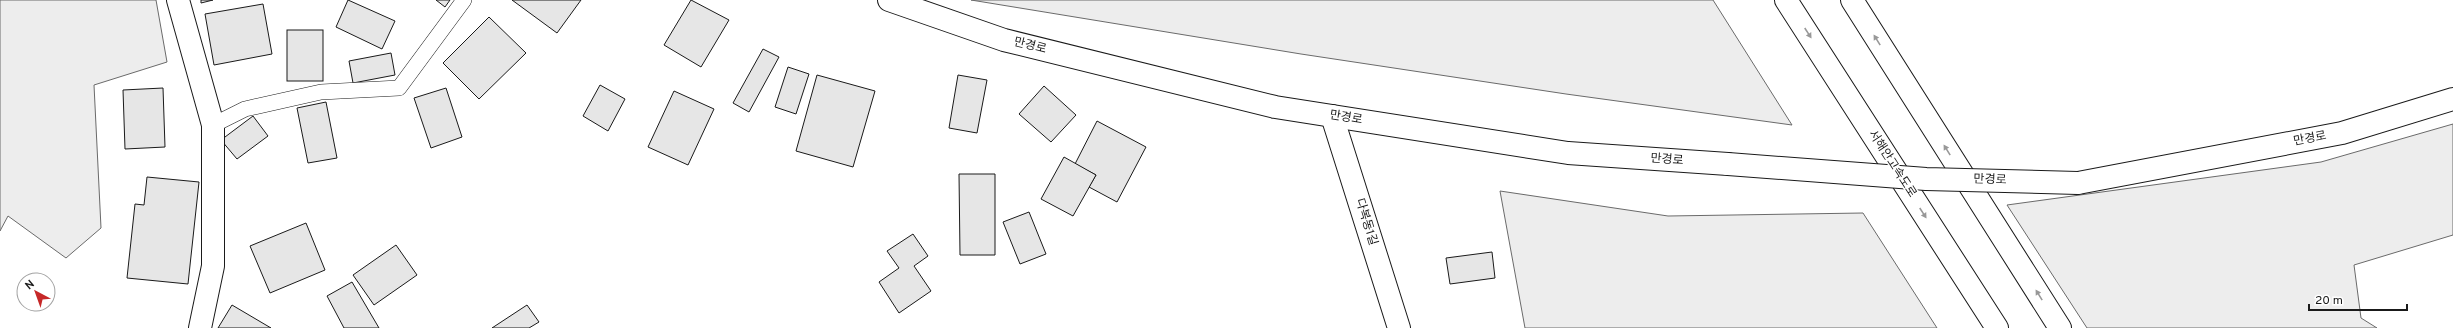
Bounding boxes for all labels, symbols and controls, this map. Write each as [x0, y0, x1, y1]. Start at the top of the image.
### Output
one-way arrow [1804, 27, 1811, 39]
street label: 만경로 [1012, 34, 1048, 58]
one-way arrow [1874, 34, 1881, 46]
street label: 만경로 [1328, 108, 1364, 128]
street label: 서해안고속도로 [1864, 127, 1920, 201]
street label: 만경로 [2292, 128, 2328, 150]
one-way arrow [1943, 145, 1951, 155]
street label: 만경로 [1650, 151, 1684, 169]
street label: 만경로 [1973, 171, 2007, 189]
street label: 다복동1길 [1351, 196, 1381, 248]
one-way arrow [1919, 208, 1927, 218]
north arrow [16, 272, 56, 312]
text: N [23, 277, 38, 293]
scale bar [2309, 286, 2407, 312]
one-way arrow [2036, 289, 2043, 301]
text: 20 m [2315, 293, 2343, 309]

